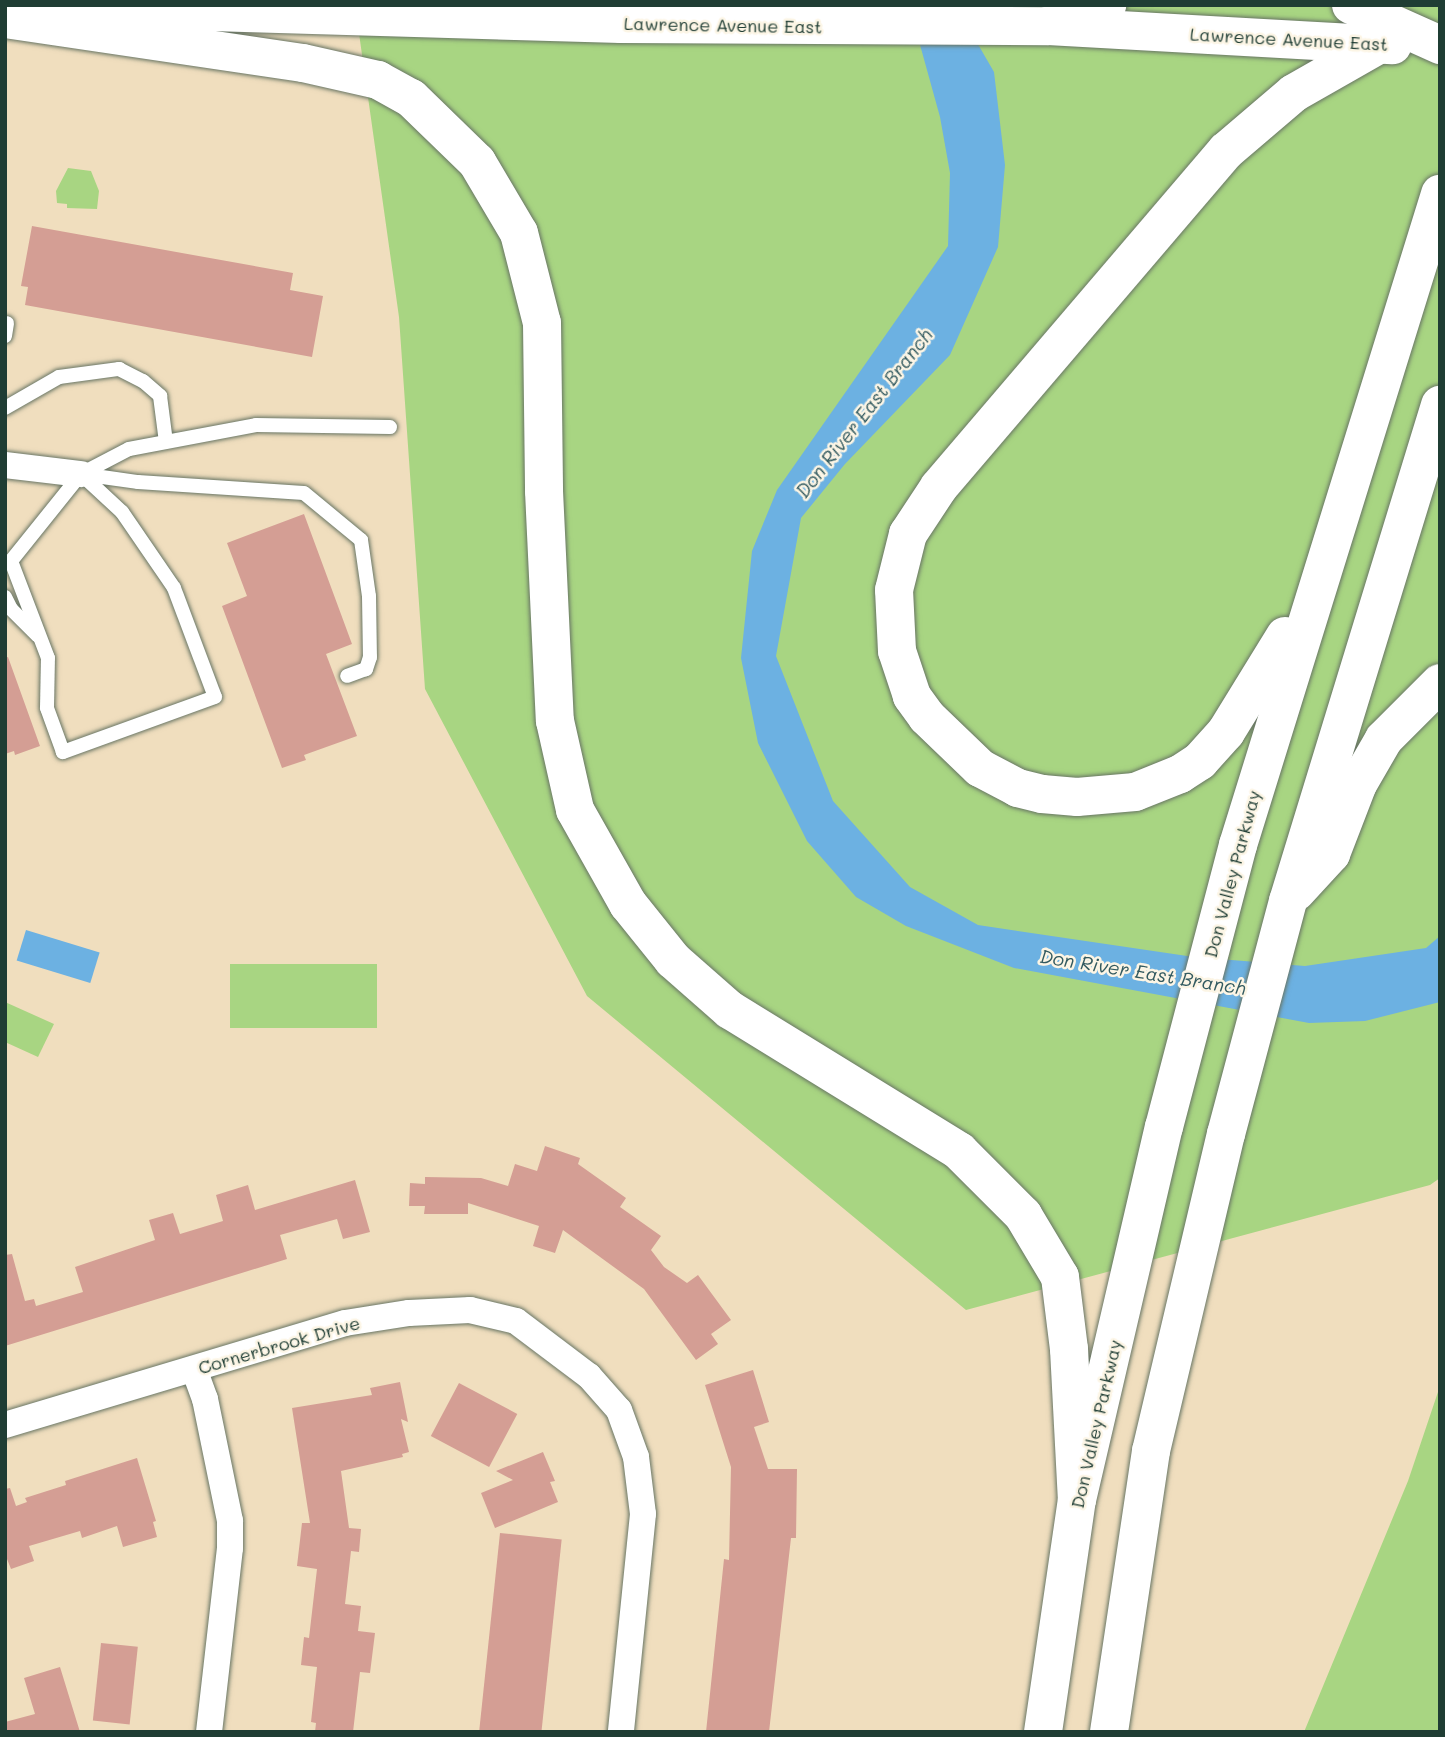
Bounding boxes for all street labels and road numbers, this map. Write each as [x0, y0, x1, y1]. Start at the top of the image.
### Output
street label: Lawrence Avenue East [624, 12, 822, 38]
street label: Lawrence Avenue East [1189, 23, 1389, 55]
street label: Don Valley Parkway [1199, 788, 1265, 960]
street label: Cornerbrook Drive [196, 1312, 362, 1378]
street label: Don Valley Parkway [1066, 1338, 1126, 1510]

